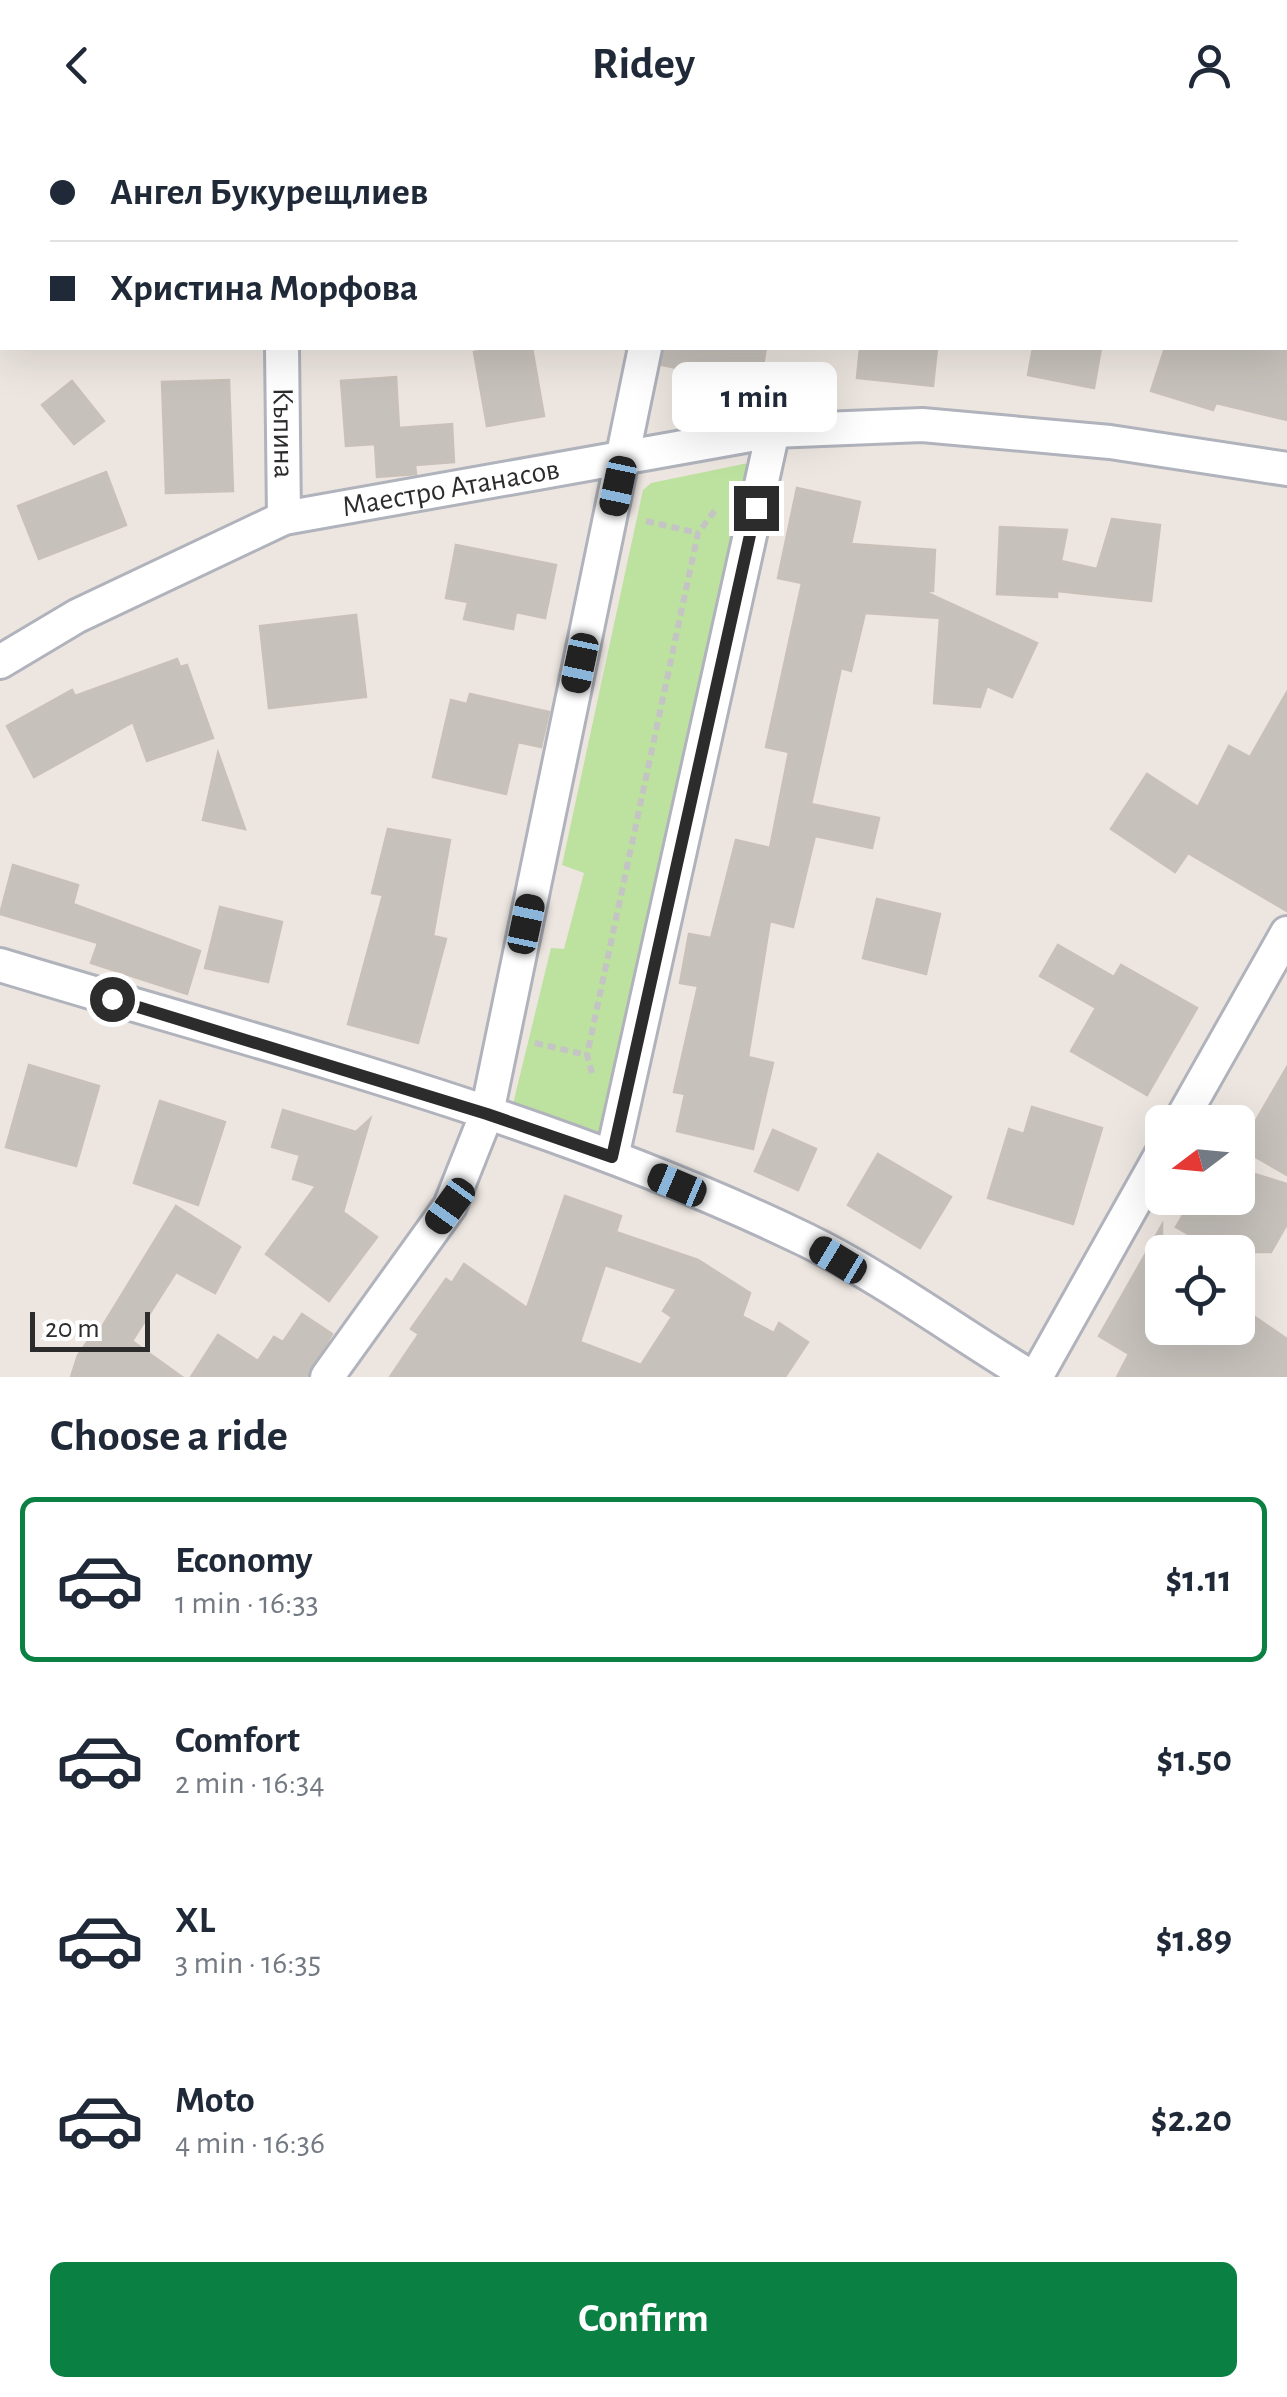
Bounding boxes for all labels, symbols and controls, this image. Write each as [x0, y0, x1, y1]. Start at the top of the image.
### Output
icon: back [50, 38, 105, 93]
icon: person [1182, 38, 1237, 93]
text: Ridey [592, 42, 695, 87]
text: Ангел Букурещлиев [110, 174, 428, 212]
text: Христина Морфова [110, 270, 418, 308]
callout: 1 min [674, 363, 838, 433]
text: 1 min [721, 381, 788, 413]
street label: Къпина [267, 387, 299, 479]
street label: Маестро Атанасов [339, 454, 562, 522]
car [597, 454, 639, 518]
route end [734, 486, 779, 531]
car [559, 631, 601, 695]
car [505, 892, 547, 956]
route start [90, 977, 135, 1022]
north arrow [1145, 1105, 1255, 1215]
map controls [1145, 1105, 1255, 1345]
car [644, 1159, 710, 1211]
car [420, 1173, 480, 1239]
car [805, 1232, 871, 1288]
button: locate [1145, 1235, 1255, 1345]
scale bar [30, 1307, 150, 1352]
text: 20 m [45, 1315, 100, 1343]
text: Choose a ride [50, 1414, 288, 1459]
icon: car [55, 1535, 145, 1625]
text: Economy [175, 1542, 313, 1580]
text: $1.11 [1165, 1561, 1232, 1599]
text: 1 min · 16:33 [175, 1587, 319, 1619]
icon: car [55, 1715, 145, 1805]
text: Comfort [175, 1722, 300, 1760]
text: $1.50 [1156, 1741, 1232, 1779]
text: 2 min · 16:34 [175, 1767, 325, 1799]
icon: car [55, 1895, 145, 1985]
text: XL [175, 1902, 215, 1940]
text: $1.89 [1155, 1921, 1232, 1959]
text: 3 min · 16:35 [175, 1947, 321, 1979]
icon: car [55, 2075, 145, 2165]
text: Moto [175, 2082, 255, 2120]
text: $2.20 [1151, 2101, 1232, 2139]
text: 4 min · 16:36 [175, 2127, 325, 2159]
button: Confirm [50, 2262, 1237, 2377]

